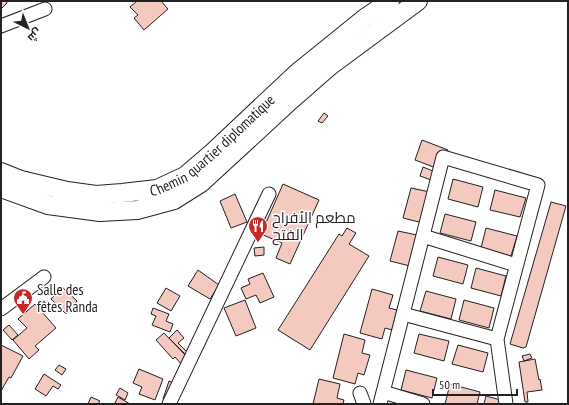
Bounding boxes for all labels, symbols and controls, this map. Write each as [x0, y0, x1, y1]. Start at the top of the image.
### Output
north arrow [8, 8, 48, 48]
text: ش [25, 25, 45, 45]
street label: Chemin quartier diplomatique [149, 90, 278, 199]
place label: مطعم الأفراح الفتح [272, 208, 356, 246]
restaurant icon: مطعم الأفراح الفتح [247, 215, 269, 243]
place label: Salle des fêtes Randa [37, 280, 98, 316]
public building icon: Salle des fêtes Randa [12, 287, 34, 315]
scale bar [433, 371, 517, 397]
text: 50 m [439, 377, 460, 392]

